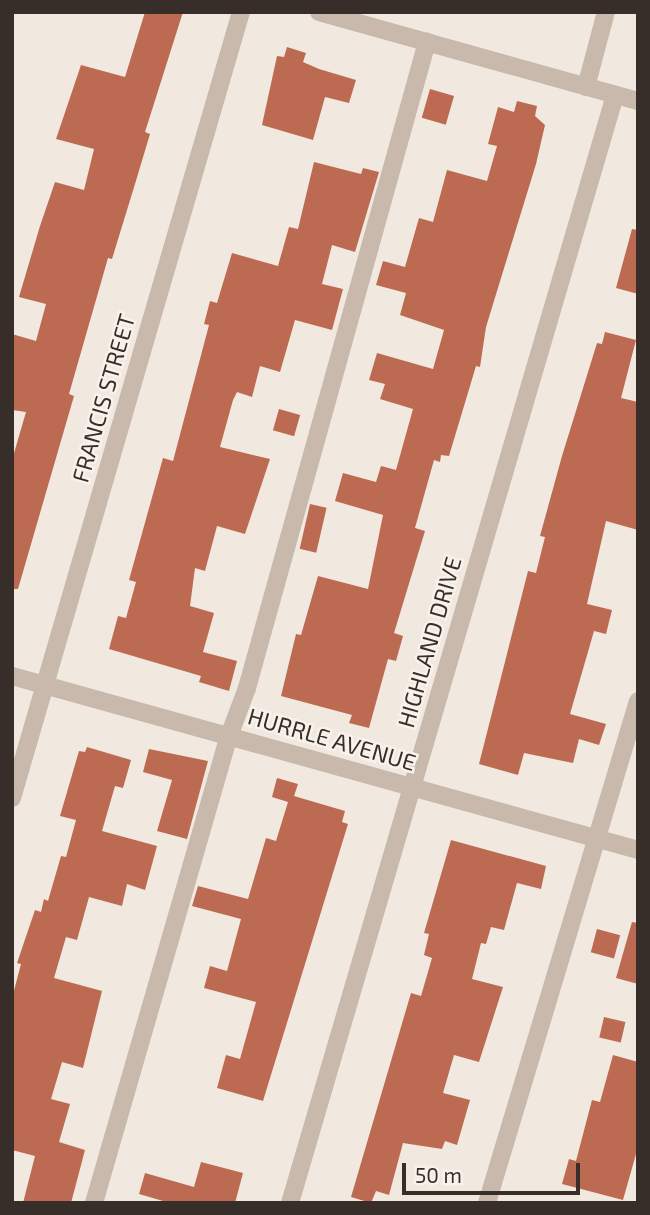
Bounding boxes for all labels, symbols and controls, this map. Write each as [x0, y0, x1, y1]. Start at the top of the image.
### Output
street label: FRANCIS STREET [66, 311, 140, 485]
street label: HIGHLAND DRIVE [391, 553, 467, 731]
street label: HURRLE AVENUE [245, 702, 419, 776]
scale bar [405, 1148, 584, 1192]
text: 50 m [415, 1162, 462, 1187]

